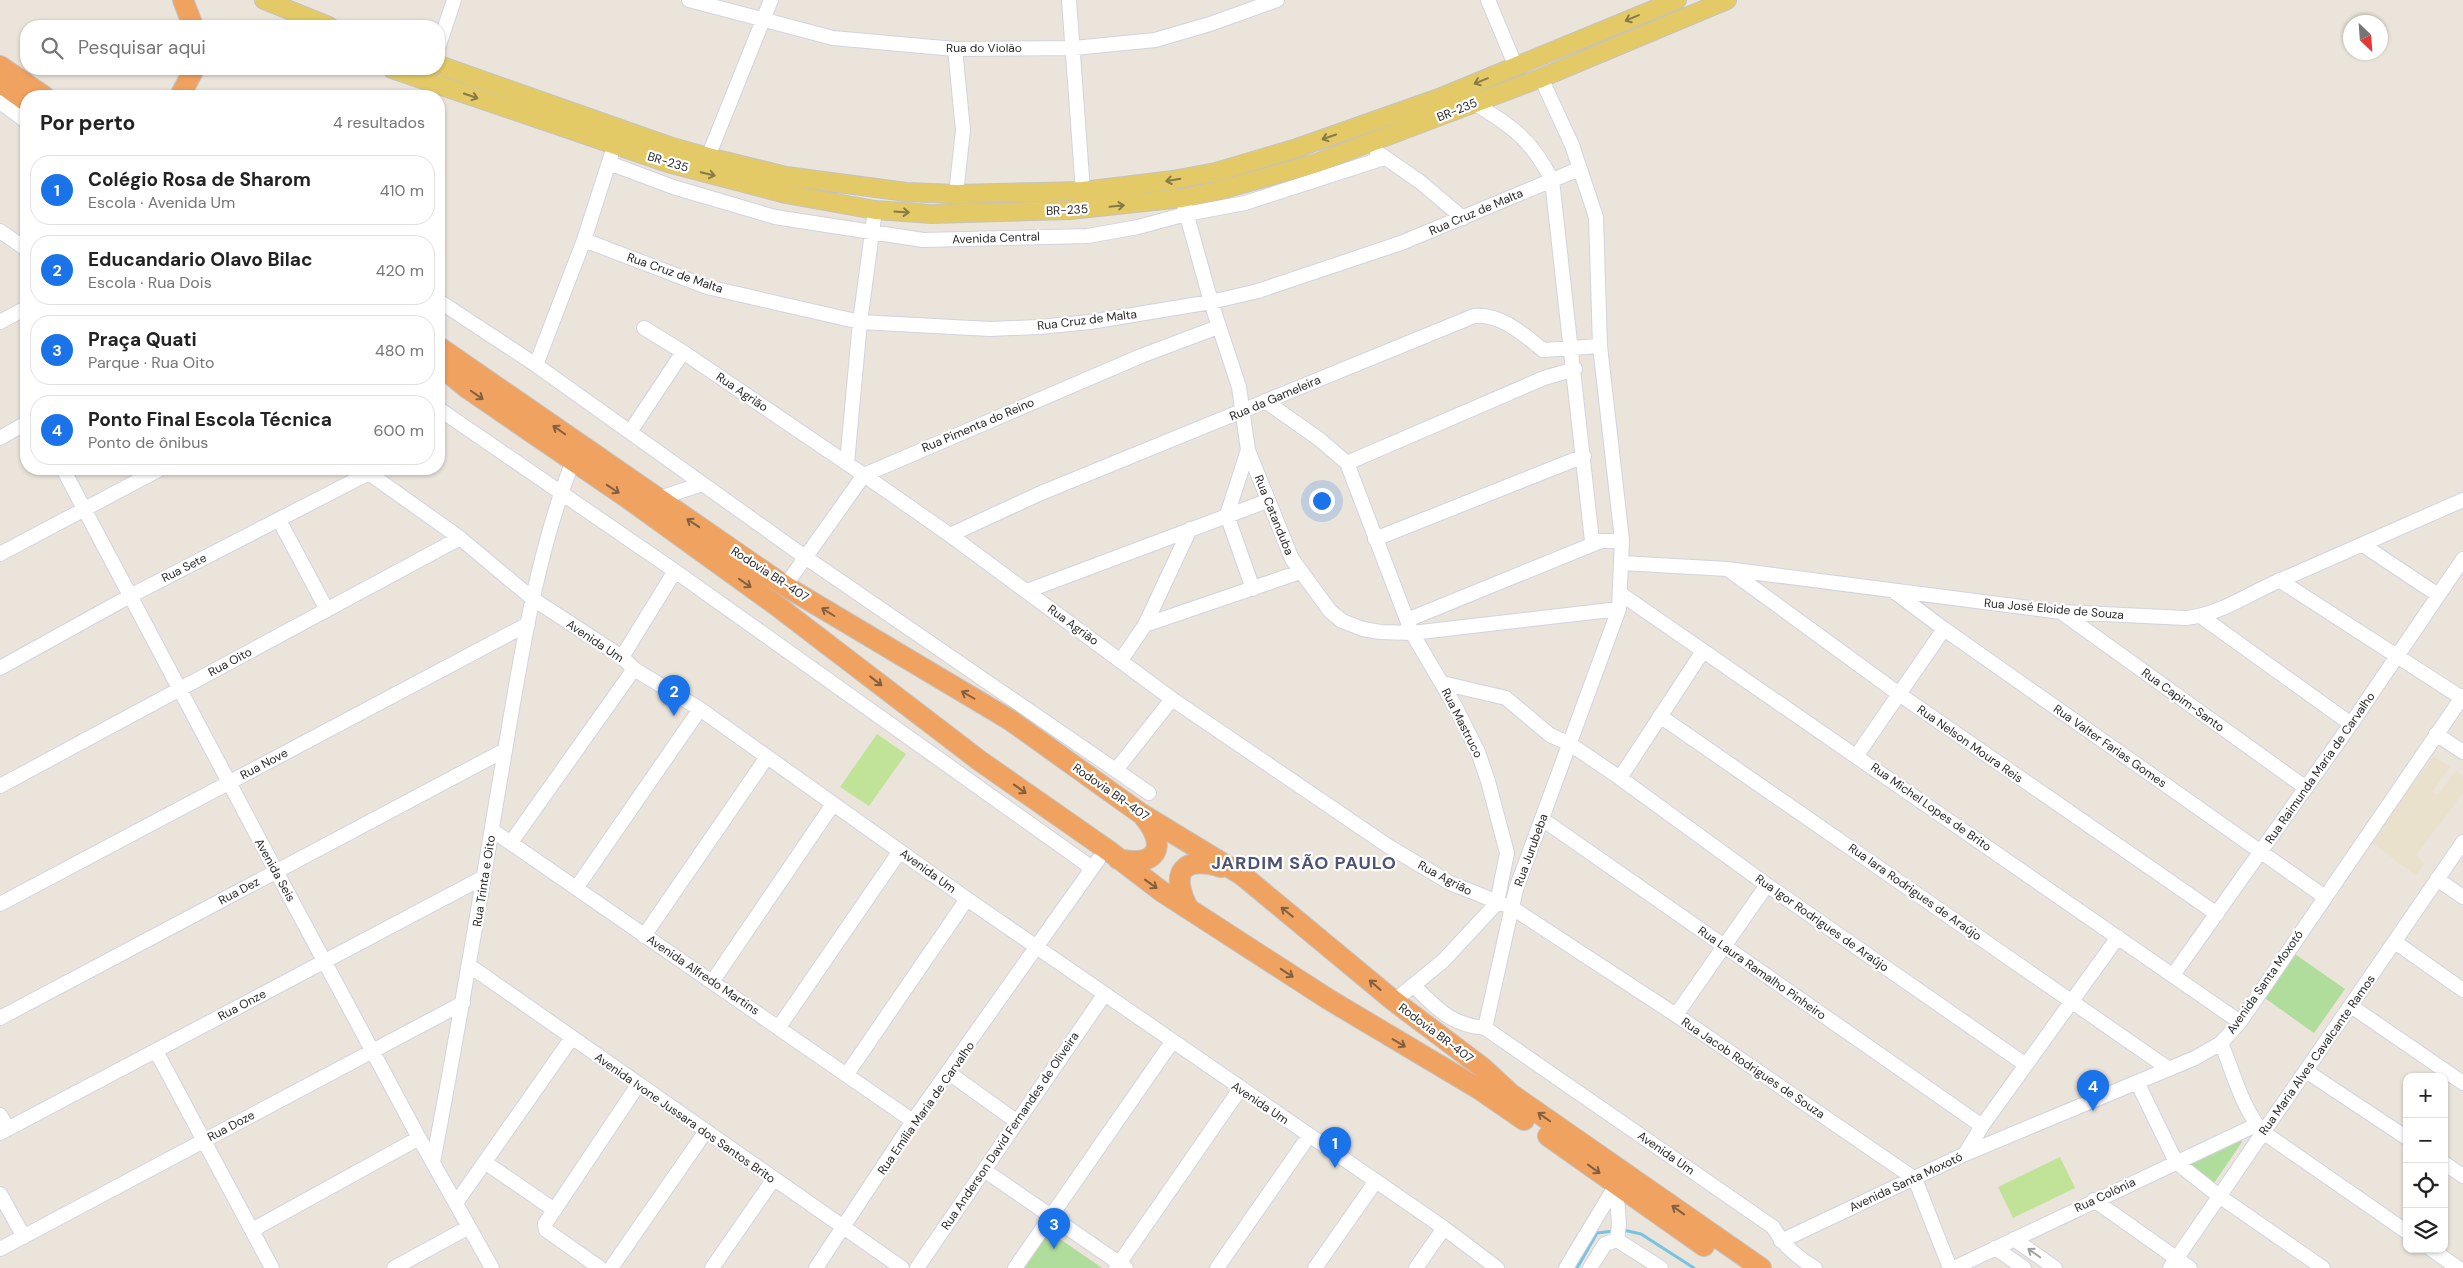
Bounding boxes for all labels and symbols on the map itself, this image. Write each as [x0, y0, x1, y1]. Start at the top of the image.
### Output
one-way arrow [1624, 15, 1639, 24]
north arrow [2343, 15, 2388, 60]
street label: Rua do Violão [946, 40, 1022, 56]
one-way arrow [1474, 77, 1490, 86]
one-way arrow [463, 92, 478, 101]
street label: BR-235 [1434, 95, 1480, 125]
one-way arrow [1321, 133, 1337, 143]
street label: BR-235 [645, 148, 691, 176]
one-way arrow [700, 170, 716, 179]
one-way arrow [1165, 176, 1181, 186]
street label: Rua Cruz de Malta [1427, 185, 1525, 239]
street label: BR-235 [1046, 201, 1088, 219]
one-way arrow [1108, 201, 1124, 211]
one-way arrow [894, 207, 910, 216]
street label: Avenida Central [952, 228, 1040, 248]
street label: Rua Cruz de Malta [625, 249, 725, 297]
street label: Rua Cruz de Malta [1036, 306, 1138, 334]
street label: Rua Agrião [713, 369, 771, 415]
street label: Rua da Gameleira [1227, 372, 1323, 424]
one-way arrow [470, 390, 484, 400]
street label: Rua Pimenta do Reino [919, 394, 1037, 456]
one-way arrow [552, 425, 566, 435]
street label: Rua Catanduba [1251, 472, 1297, 558]
one-way arrow [606, 484, 620, 494]
your location [1309, 488, 1335, 514]
one-way arrow [686, 518, 700, 528]
street label: Rodovia BR-407 [728, 543, 812, 605]
street label: Rua Sete [159, 550, 209, 586]
one-way arrow [738, 578, 752, 588]
street label: Rua José Eloide de Souza [1983, 595, 2125, 623]
street label: Rua Agrião [1044, 601, 1102, 649]
one-way arrow [822, 607, 836, 617]
street label: Avenida Um [563, 616, 627, 666]
street label: Rua Oito [205, 644, 255, 680]
street label: Rua Capim-Santo [2138, 665, 2228, 735]
pin: 2 [658, 675, 690, 716]
one-way arrow [869, 675, 882, 686]
street label: Rua Mastruco [1438, 685, 1486, 761]
one-way arrow [962, 689, 976, 699]
street label: Rua Raimunda Maria de Carvalho [2261, 689, 2379, 847]
street label: Rua Nelson Moura Reis [1914, 701, 2026, 787]
street label: Rua Valter Farias Gomes [2050, 701, 2170, 791]
street label: Rua Nove [237, 745, 291, 783]
street label: Rua Michel Lopes de Brito [1868, 759, 1994, 855]
street label: Rodovia BR-407 [1070, 760, 1152, 824]
one-way arrow [1013, 784, 1027, 794]
street label: Rua Jurubeba [1510, 811, 1552, 889]
street label: Rua Trinta e Oito [469, 834, 499, 928]
street label: Avenida Seis [251, 836, 299, 904]
street label: Rua Iara Rodrigues de Araújo [1845, 840, 1985, 944]
street label: Avenida Um [897, 845, 959, 897]
district label: JARDIM SÃO PAULO [1211, 851, 1397, 875]
street label: Rua Agrião [1415, 857, 1475, 899]
street label: Rua Igor Rodrigues de Araújo [1752, 871, 1892, 975]
street label: Rua Dez [216, 874, 262, 908]
one-way arrow [1144, 879, 1158, 889]
one-way arrow [1281, 907, 1294, 918]
street label: Rua Laura Ramalho Pinheiro [1695, 923, 1829, 1023]
street label: Avenida Santa Moxotó [2223, 927, 2307, 1037]
street label: Avenida Alfredo Martins [644, 931, 762, 1019]
one-way arrow [1280, 968, 1294, 978]
street label: Rua Maria Alves Cavalcante Ramos [2255, 972, 2379, 1138]
one-way arrow [1369, 980, 1382, 991]
street label: Rua Onze [215, 986, 269, 1024]
street label: Rodovia BR-407 [1395, 1000, 1477, 1066]
street label: Rua Jacob Rodrigues de Souza [1678, 1014, 1828, 1122]
street label: Rua Anderson David Fernandes de Oliveira [938, 1029, 1082, 1233]
street label: Rua Emília Maria de Carvalho [874, 1038, 978, 1178]
one-way arrow [1392, 1038, 1406, 1048]
street label: Avenida Ivone Jussara dos Santos Brito [592, 1049, 778, 1187]
pin: 4 [2077, 1070, 2109, 1111]
street label: Avenida Um [1228, 1078, 1292, 1128]
street label: Rua Doze [205, 1107, 258, 1145]
one-way arrow [1538, 1112, 1552, 1122]
pin: 1 [1319, 1127, 1351, 1168]
street label: Avenida Um [1634, 1128, 1698, 1178]
street label: Avenida Santa Moxotó [1847, 1149, 1965, 1215]
one-way arrow [1587, 1164, 1601, 1174]
street label: Rua Colônia [2072, 1174, 2138, 1216]
one-way arrow [1671, 1205, 1685, 1215]
pin: 3 [1038, 1208, 1070, 1249]
one-way arrow [2028, 1248, 2042, 1258]

